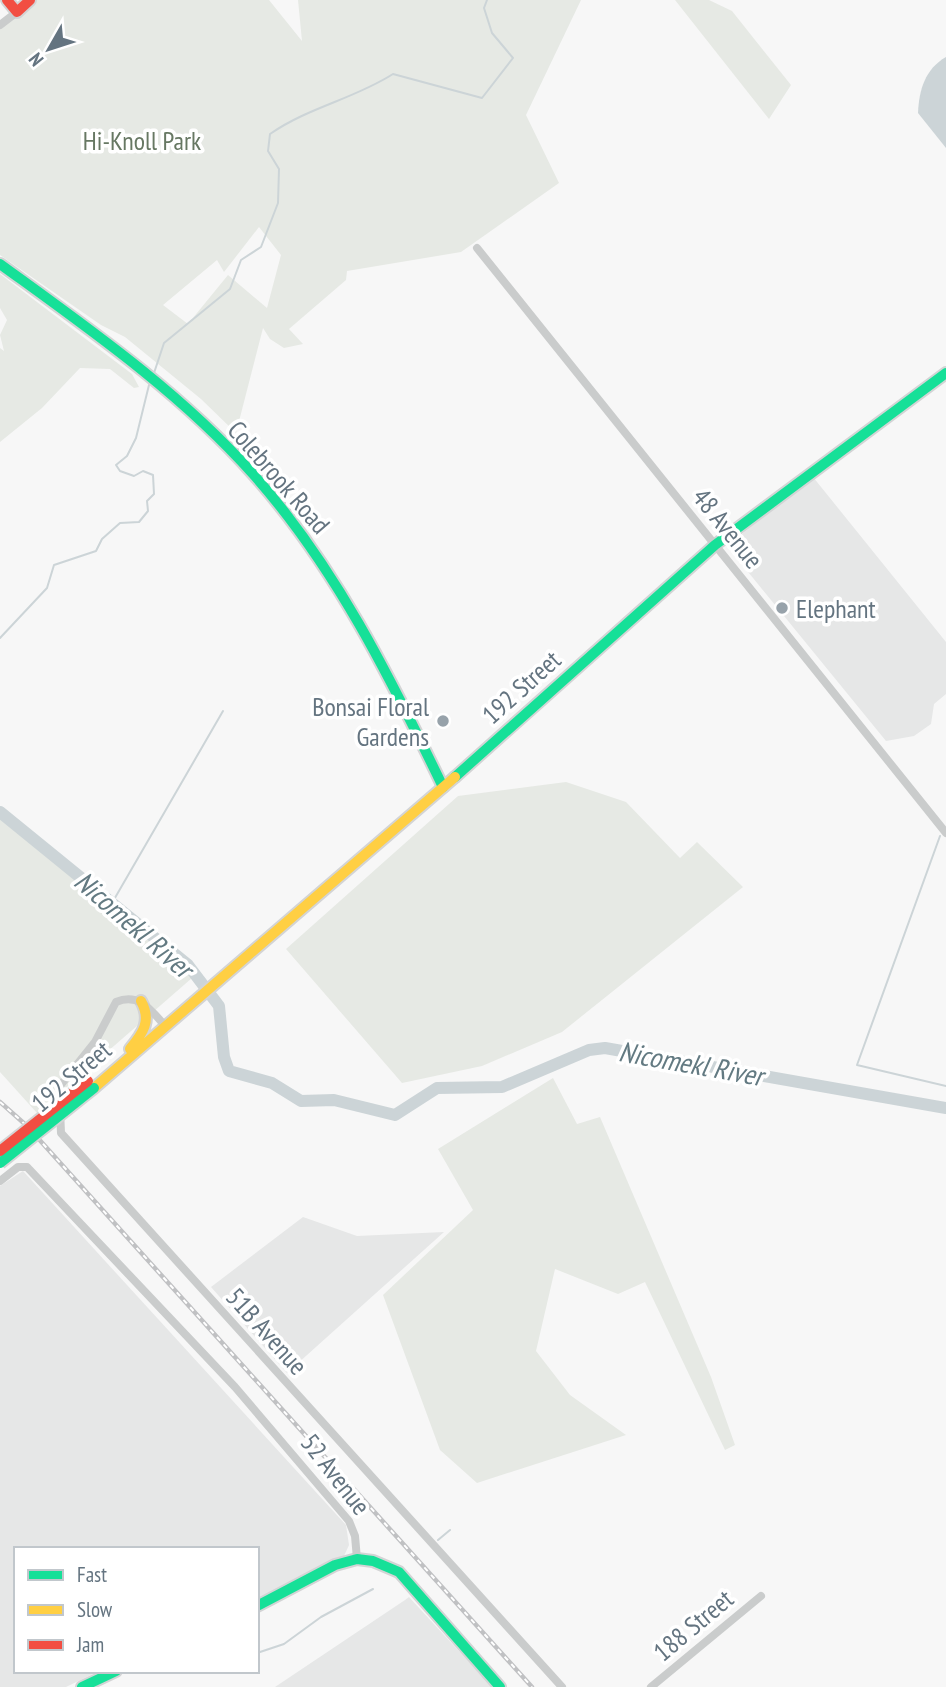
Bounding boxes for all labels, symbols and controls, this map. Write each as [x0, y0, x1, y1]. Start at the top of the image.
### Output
north arrow [14, 14, 84, 84]
text: N [23, 48, 48, 71]
park label: Hi-Knoll Park [83, 124, 201, 157]
street label: Colebrook Road [221, 414, 337, 540]
street label: 48 Avenue [686, 481, 770, 575]
place label: Elephant [796, 592, 876, 625]
marker: Elephant [774, 600, 790, 616]
street label: 192 Street [475, 643, 567, 731]
place label: Bonsai Floral Gardens [312, 690, 429, 753]
marker: Bonsai Floral Gardens [435, 713, 451, 729]
water label: Nicomekl River [67, 862, 204, 989]
water label: Nicomekl River [616, 1032, 770, 1095]
street label: 192 Street [24, 1033, 118, 1119]
street label: 51B Avenue [219, 1280, 315, 1382]
street label: 52 Avenue [294, 1427, 378, 1521]
legend [14, 1547, 259, 1673]
text: Fast [77, 1561, 107, 1588]
street label: 188 Street [646, 1582, 740, 1668]
text: Slow [77, 1596, 113, 1623]
text: Jam [76, 1631, 104, 1658]

